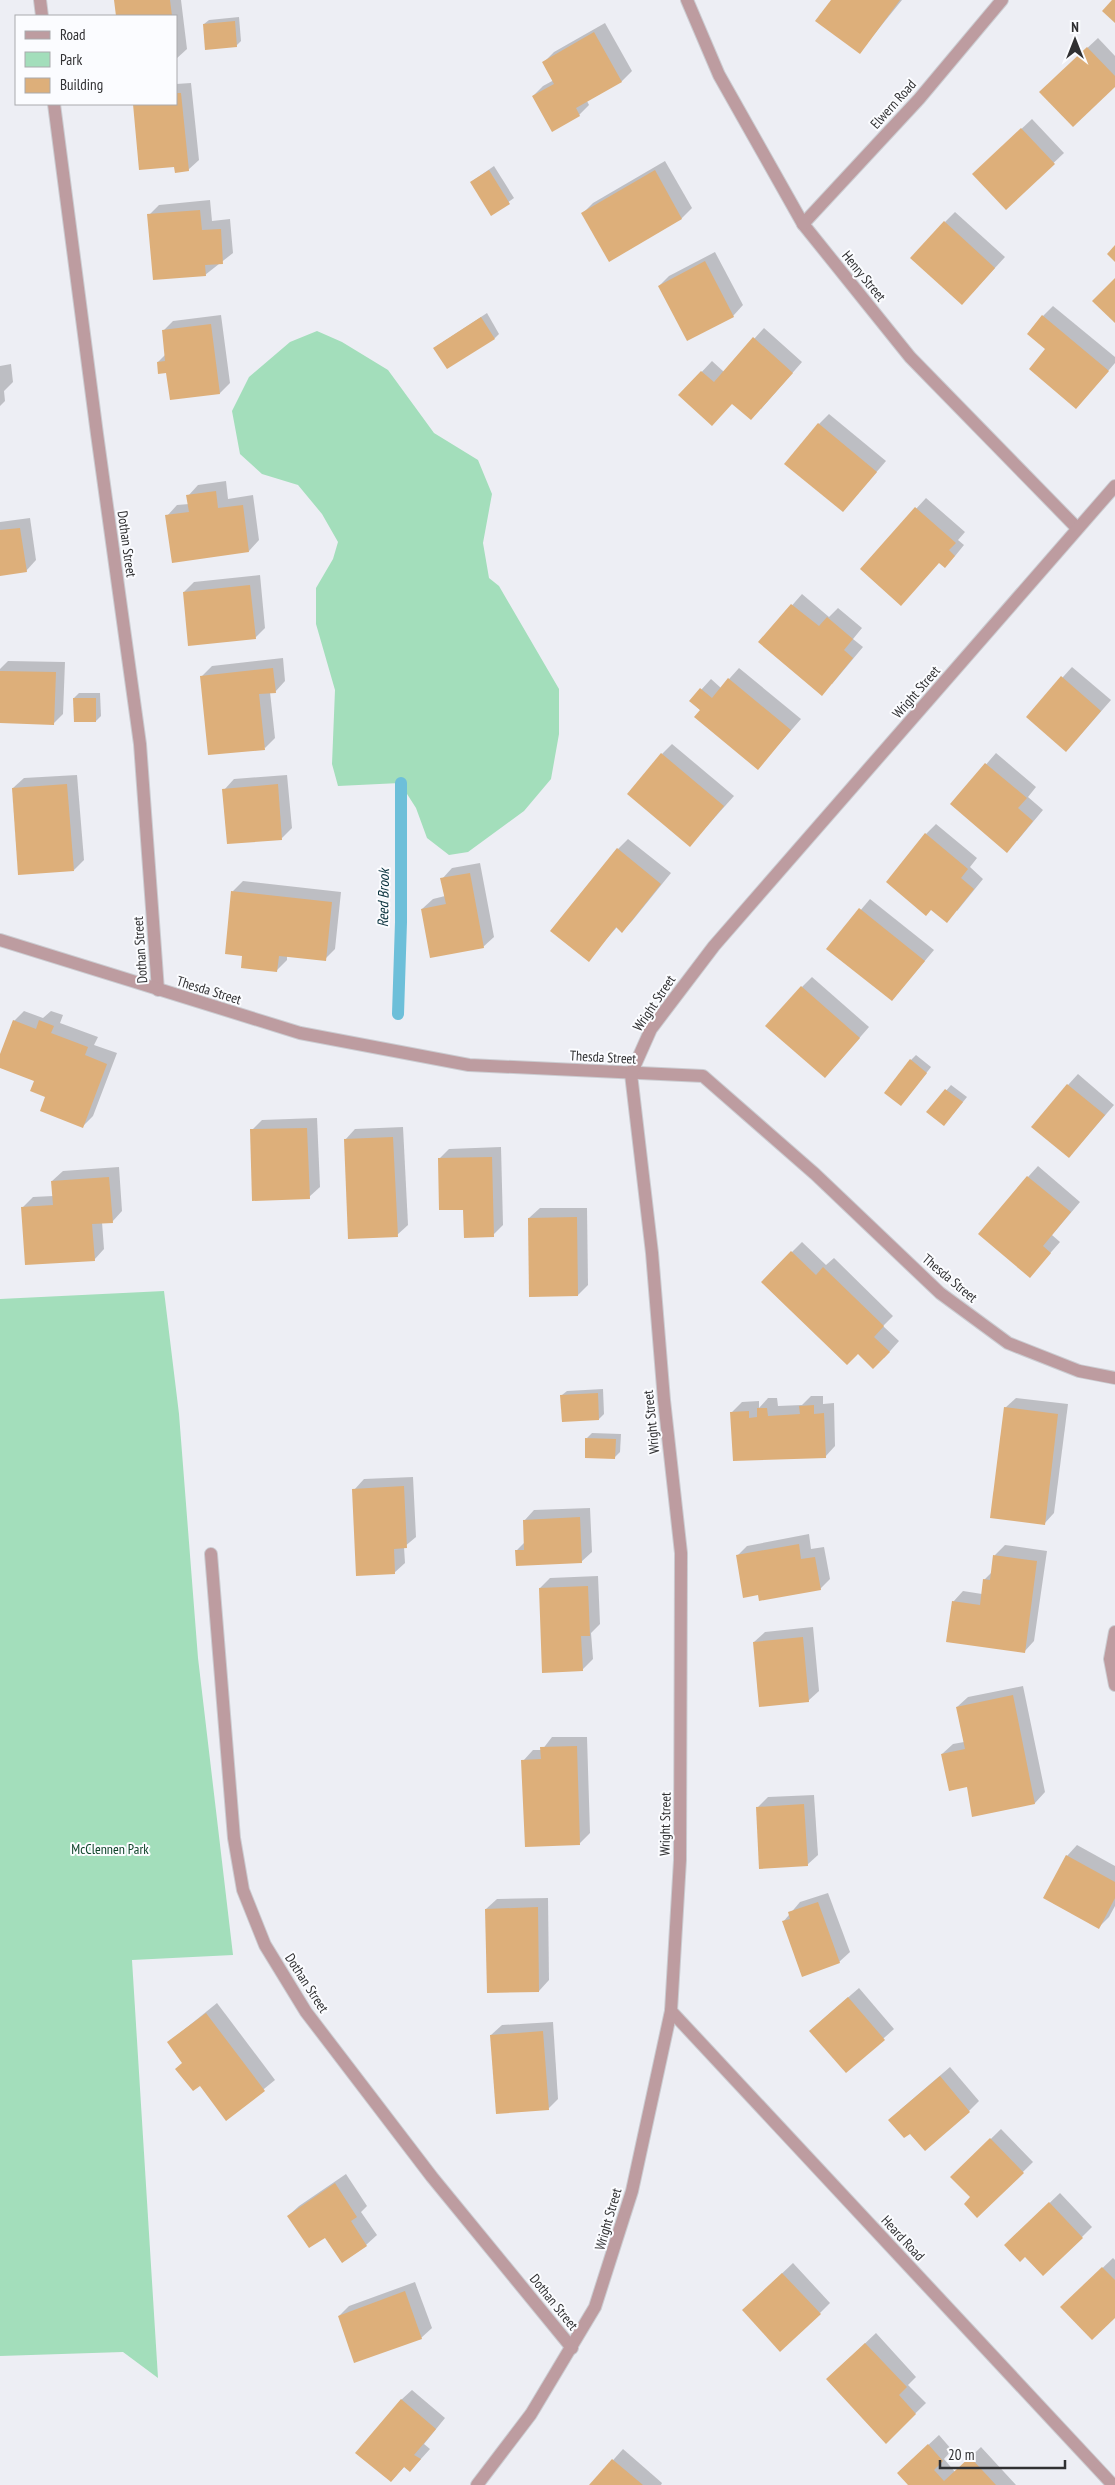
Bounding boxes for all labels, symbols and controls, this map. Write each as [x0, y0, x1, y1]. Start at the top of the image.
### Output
legend [15, 15, 178, 105]
north arrow [1050, 15, 1100, 65]
text: N [1071, 18, 1079, 36]
text: Road [60, 25, 86, 44]
text: Park [60, 50, 82, 69]
text: Building [60, 75, 103, 94]
street label: Elwern Road [866, 76, 920, 132]
street label: Henry Street [838, 247, 890, 305]
street label: Dothan Street [113, 510, 141, 579]
street label: Wright Street [888, 662, 944, 722]
water label: Reed Brook [373, 866, 393, 927]
street label: Dothan Street [129, 916, 151, 984]
street label: Wright Street [629, 971, 679, 1034]
street label: Thesda Street [175, 972, 244, 1008]
street label: Thesda Street [569, 1046, 637, 1068]
street label: Thesda Street [919, 1250, 981, 1306]
street label: Wright Street [639, 1389, 663, 1455]
street label: Wright Street [655, 1792, 675, 1856]
park label: McClennen Park [71, 1840, 149, 1858]
street label: Dothan Street [281, 1950, 333, 2016]
street label: Wright Street [591, 2186, 625, 2252]
street label: Heard Road [877, 2212, 929, 2264]
street label: Dothan Street [526, 2270, 582, 2334]
scale bar [940, 2438, 1065, 2470]
text: 20 m [948, 2445, 974, 2464]

